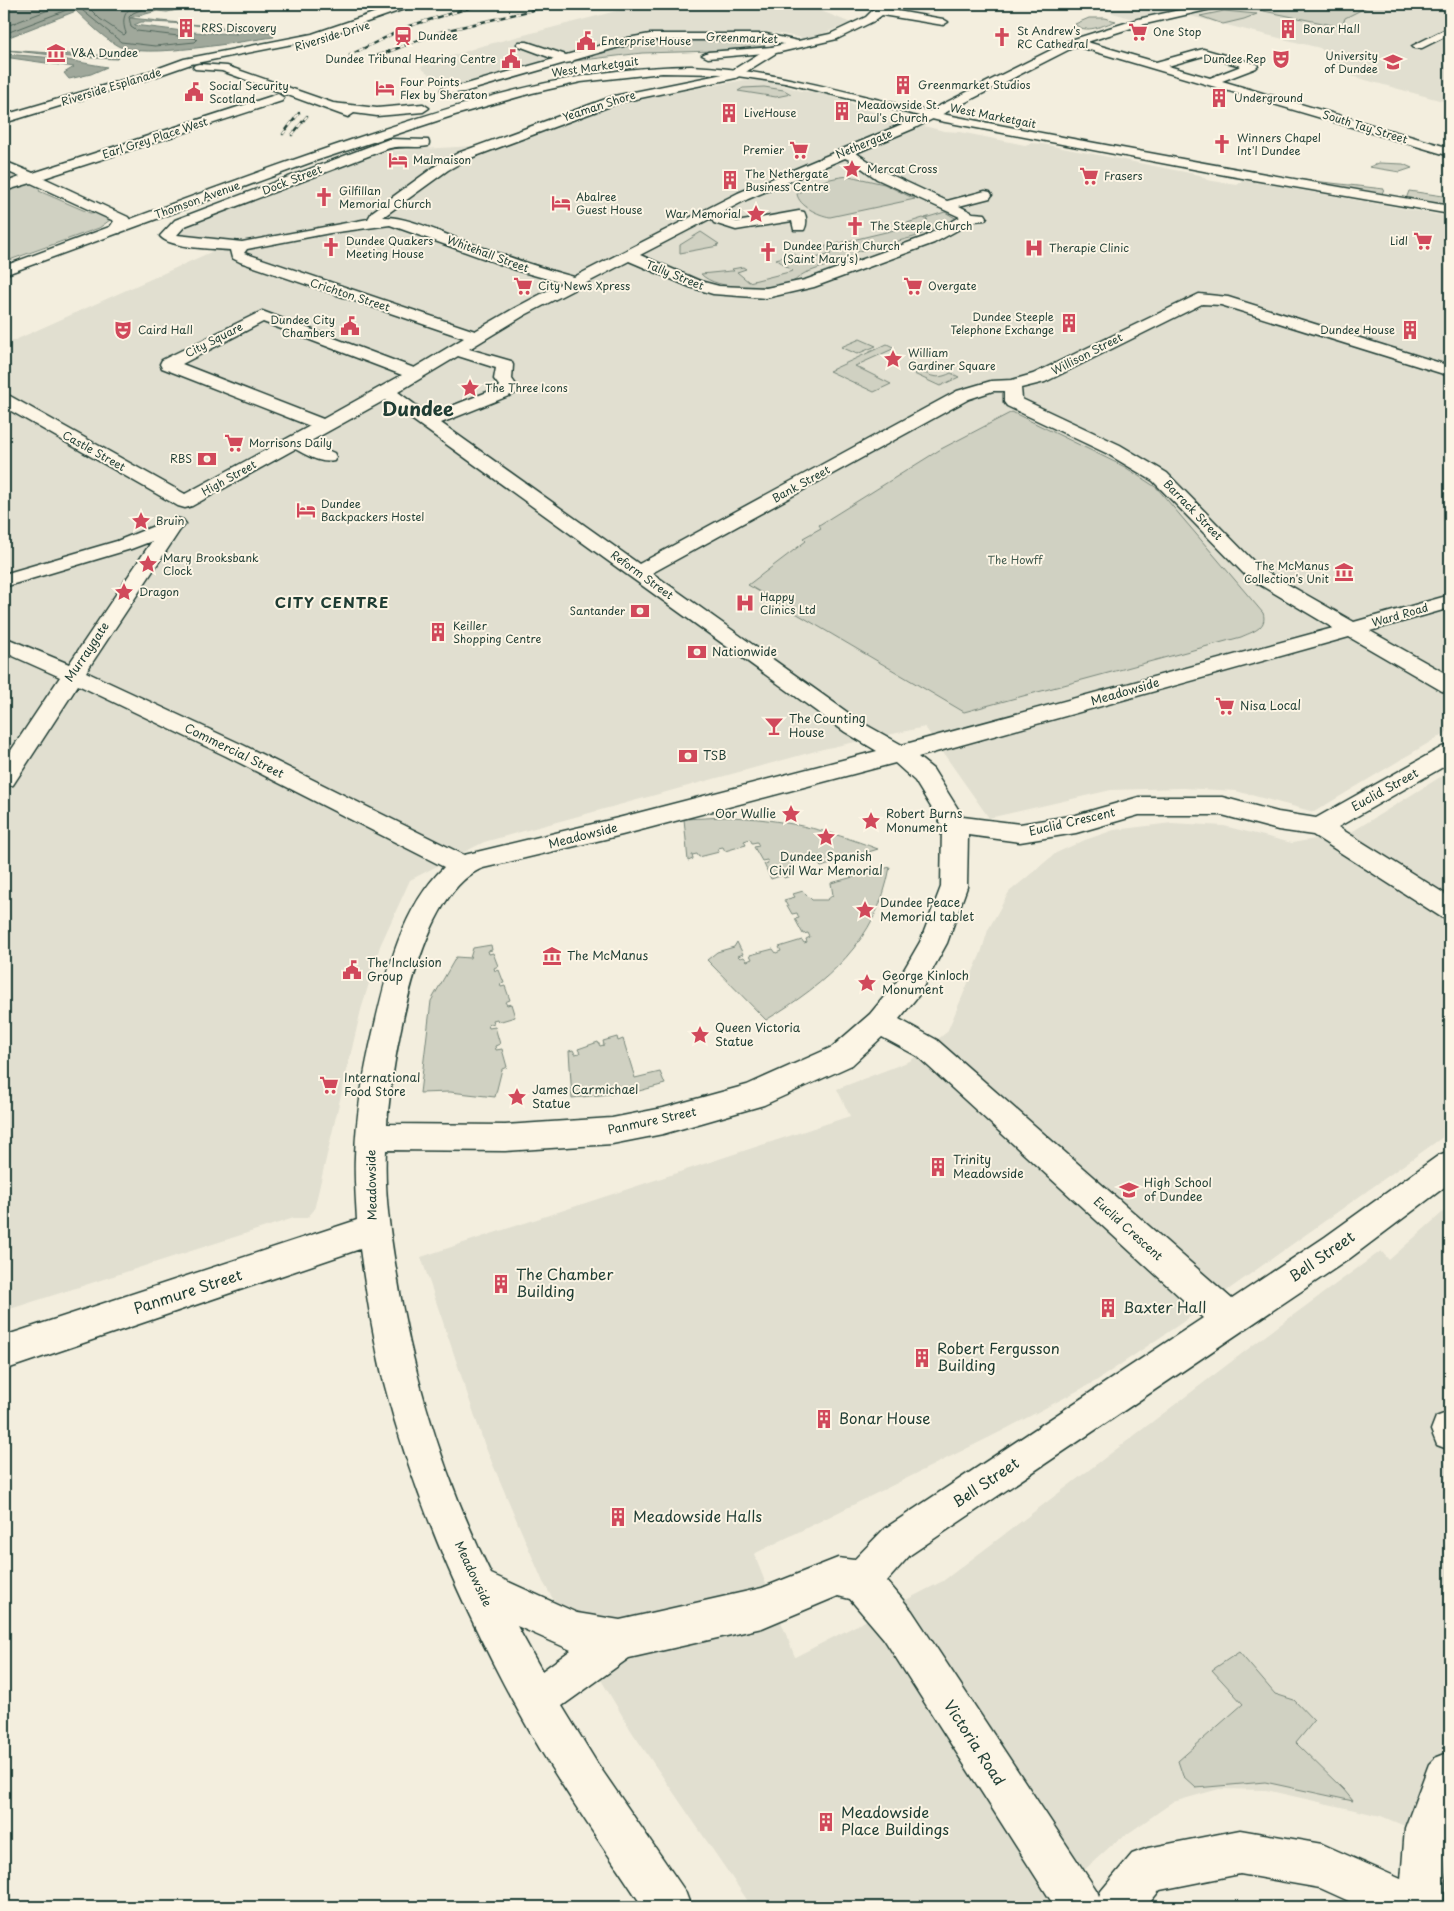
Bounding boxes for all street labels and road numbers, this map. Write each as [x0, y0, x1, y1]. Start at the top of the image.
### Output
street label: Riverside Drive [292, 16, 372, 55]
street label: Greenmarket [706, 28, 779, 47]
street label: West Marketgait [550, 52, 640, 81]
street label: Riverside Esplanade [59, 63, 163, 110]
street label: Yeaman Shore [560, 86, 638, 125]
street label: West Marketgait [948, 99, 1038, 132]
street label: South Tay Street [1321, 106, 1410, 148]
street label: Earl Grey Place West [100, 112, 210, 163]
street label: Nethergate [833, 124, 895, 163]
street label: Dock Street [259, 160, 325, 199]
street label: Thomson Avenue [152, 176, 242, 223]
street label: Whitehall Street [445, 231, 532, 276]
street label: Tally Street [644, 255, 707, 294]
street label: Crichton Street [308, 274, 393, 316]
street label: City Square [182, 318, 246, 361]
street label: Willison Street [1048, 328, 1126, 379]
street label: Castle Street [60, 426, 129, 475]
street label: High Street [198, 455, 260, 500]
street label: Bank Street [769, 460, 833, 507]
street label: Barrack Street [1160, 475, 1227, 544]
street label: Reform Street [607, 546, 678, 603]
street label: Ward Road [1370, 598, 1430, 631]
street label: Murraygate [60, 618, 113, 685]
street label: Meadowside [1088, 673, 1161, 709]
street label: Commercial Street [182, 718, 287, 782]
street label: Euclid Street [1348, 763, 1421, 815]
street label: Euclid Crescent [1027, 802, 1117, 840]
street label: Meadowside [546, 818, 619, 852]
street label: Panmure Street [606, 1102, 698, 1138]
street label: Meadowside [361, 1150, 381, 1220]
street label: Euclid Crescent [1090, 1192, 1167, 1264]
street label: Bell Street [1283, 1225, 1359, 1287]
street label: Panmure Street [130, 1262, 245, 1319]
street label: Bell Street [947, 1451, 1023, 1513]
street label: Meadowside [451, 1538, 497, 1609]
street label: Victoria Road [939, 1695, 1012, 1789]

